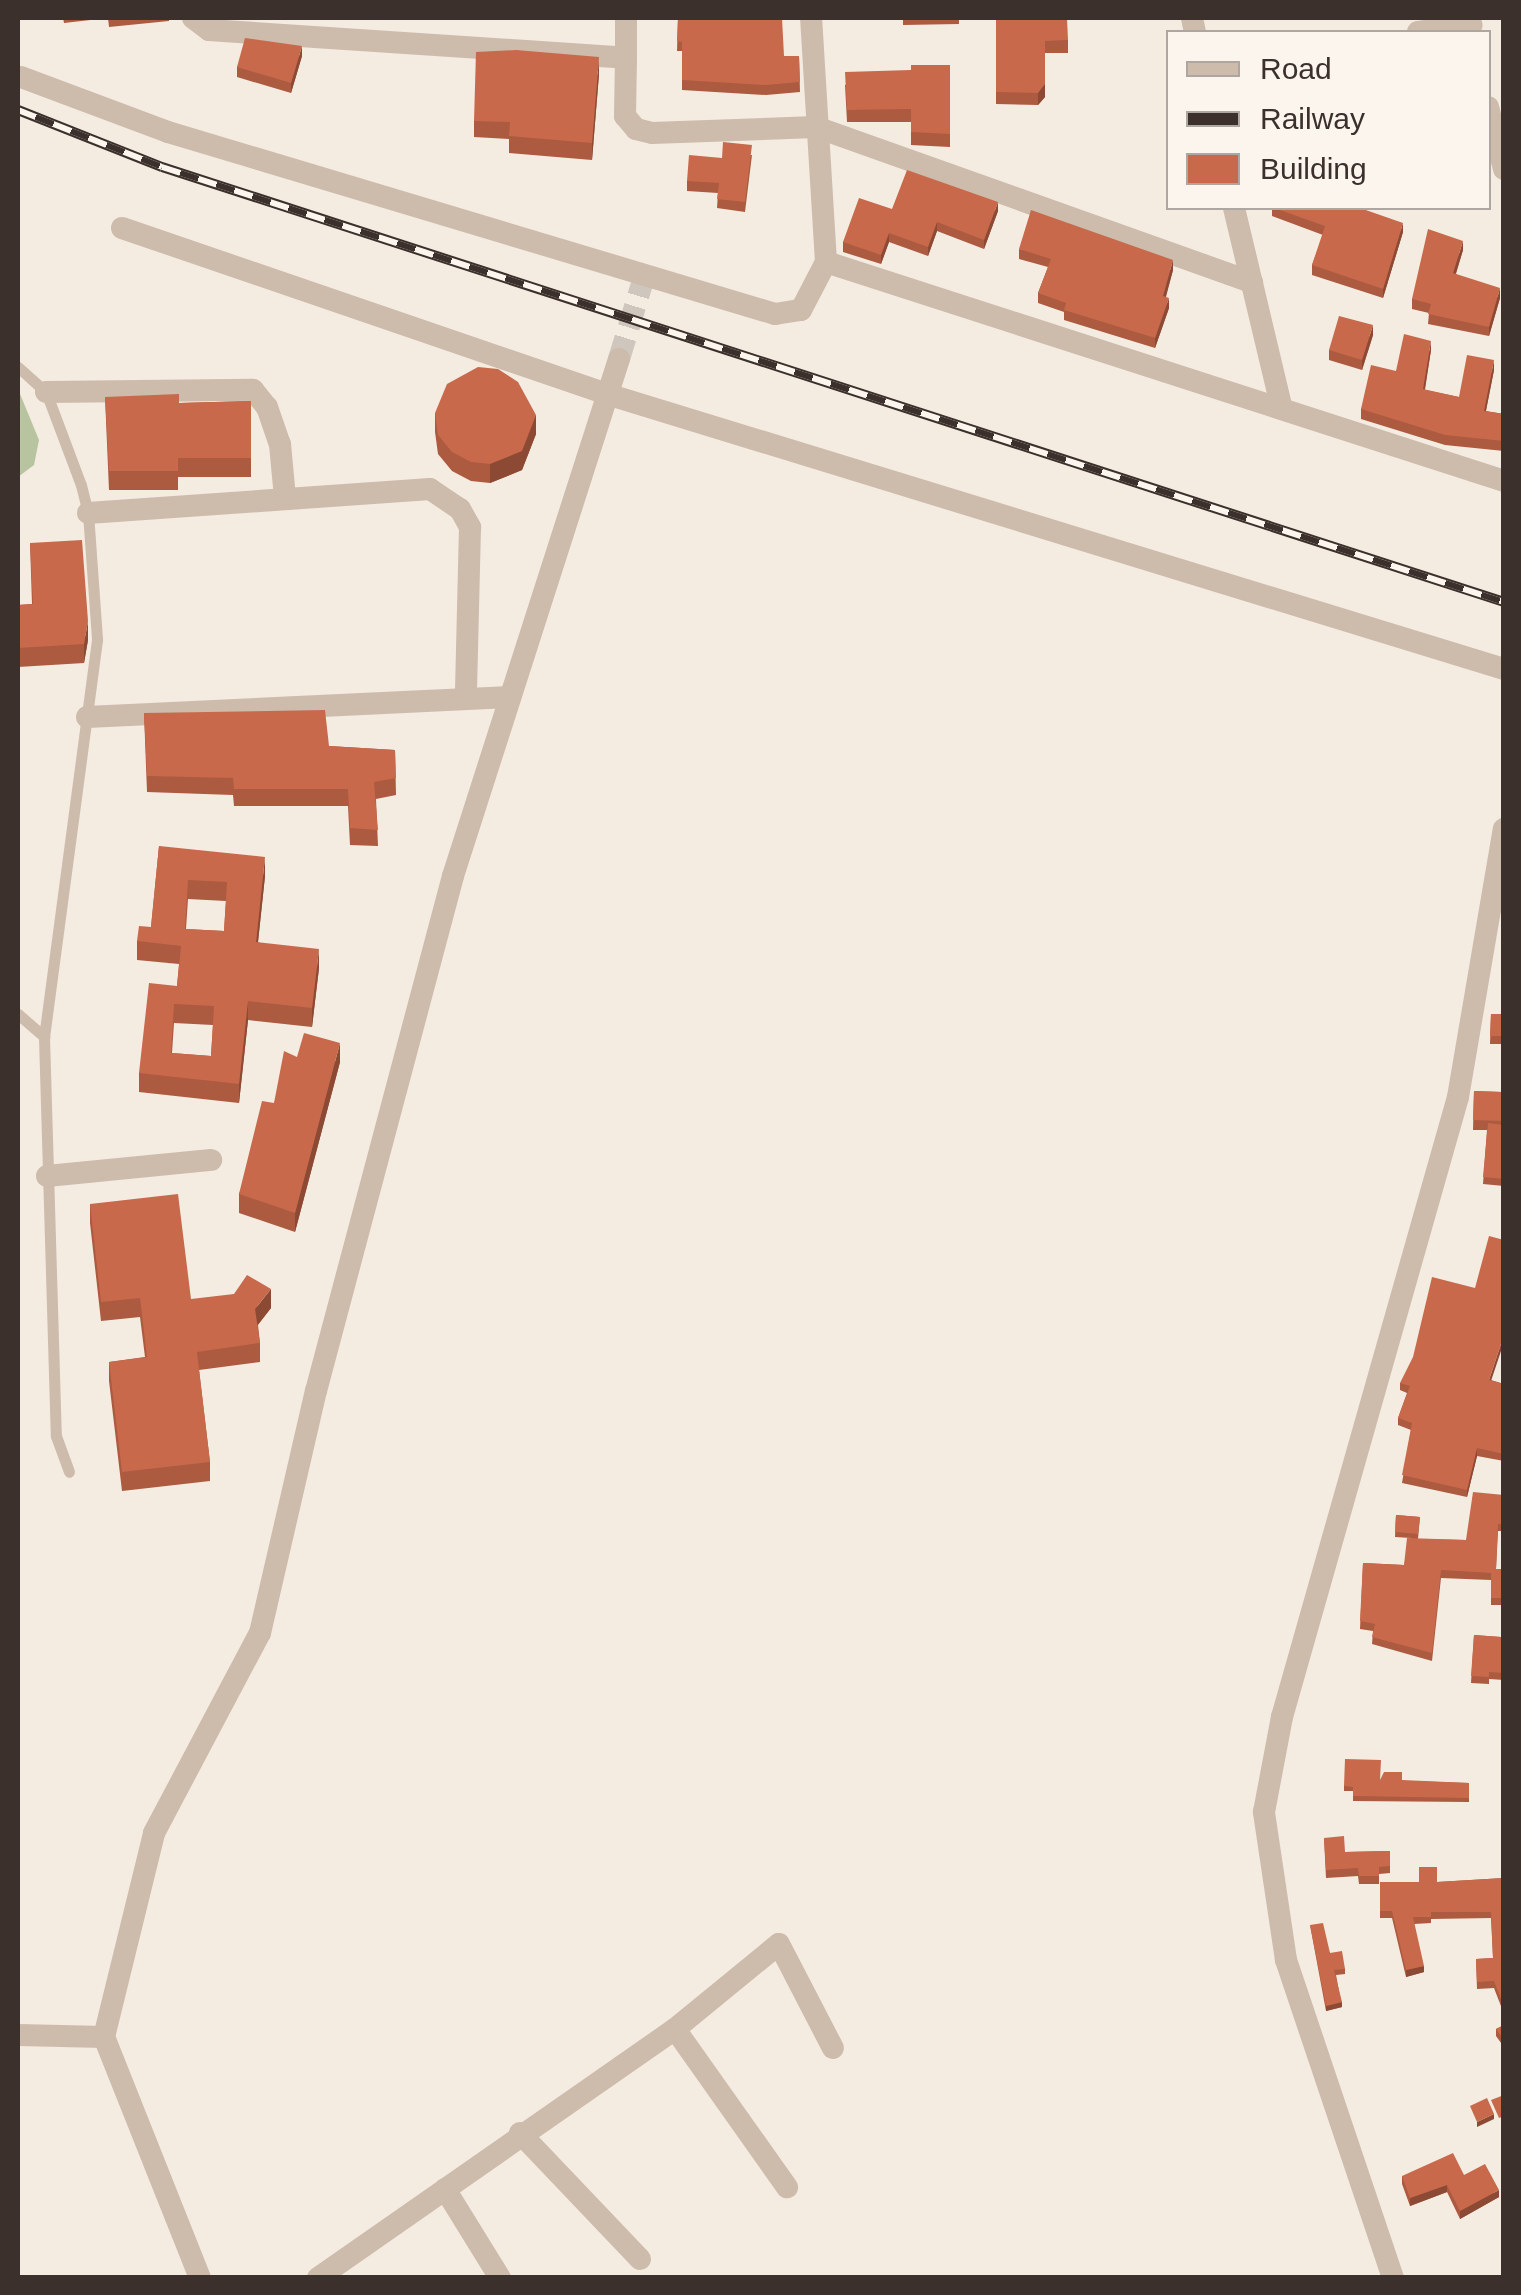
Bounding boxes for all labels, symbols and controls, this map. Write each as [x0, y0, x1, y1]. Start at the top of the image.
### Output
legend [1166, 30, 1491, 210]
text: Road [1260, 52, 1332, 85]
text: Railway [1260, 102, 1365, 135]
text: Building [1260, 152, 1367, 185]

